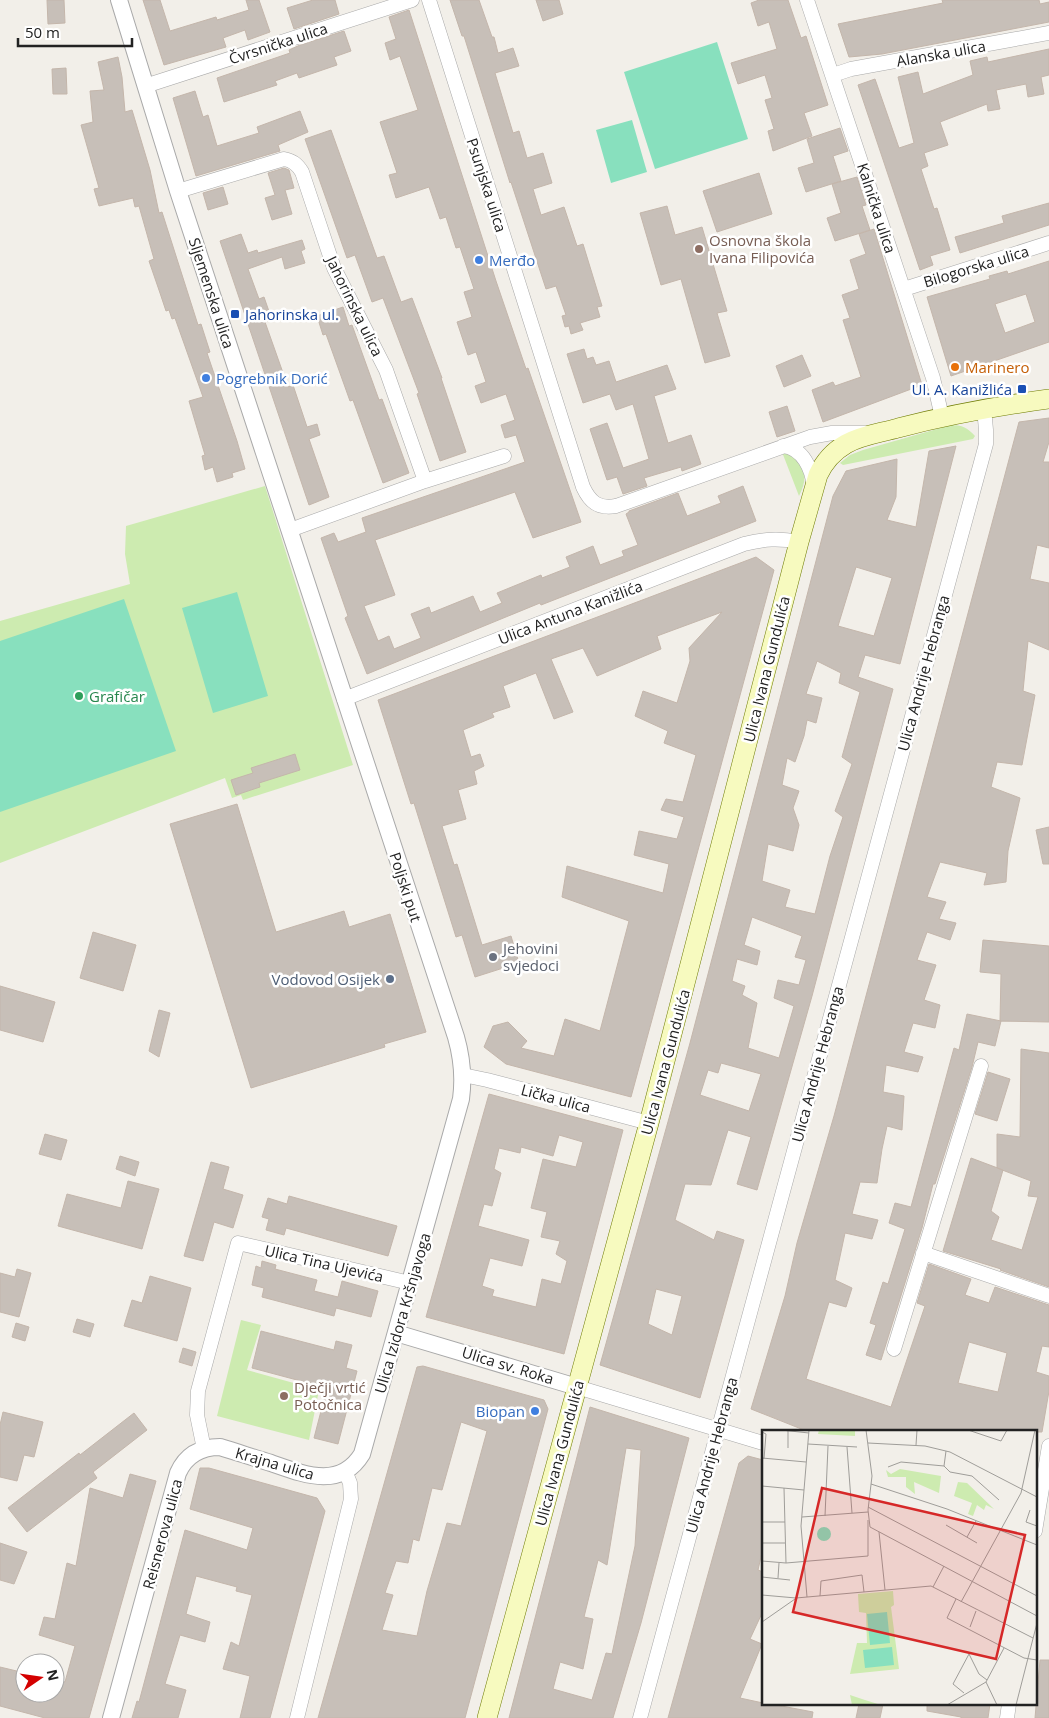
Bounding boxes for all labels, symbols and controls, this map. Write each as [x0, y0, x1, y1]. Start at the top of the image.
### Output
scale bar [18, 15, 131, 47]
street label: Čvrsnička ulica [226, 18, 330, 68]
text: 50 m [25, 22, 60, 42]
street label: Alanska ulica [895, 35, 987, 71]
street label: Psunjska ulica [462, 135, 512, 235]
street label: Kalnička ulica [853, 160, 901, 256]
place label: Osnovna škola Ivana Filipovića [709, 230, 815, 267]
street label: Sljemenska ulica [185, 235, 239, 351]
street label: Bilogorska ulica [921, 240, 1031, 292]
marker: Osnovna škola Ivana Filipovića [693, 243, 705, 255]
place label: Merđo [489, 250, 535, 270]
street label: Jahorinska ulica [321, 251, 388, 359]
marker: Merđo [473, 254, 485, 266]
place label: Jahorinska ul. [243, 304, 339, 324]
marker: Jahorinska ul. [229, 308, 241, 320]
place label: Marinero [965, 357, 1030, 377]
marker: Marinero [949, 361, 961, 373]
place label: Pogrebnik Dorić [216, 368, 328, 388]
marker: Pogrebnik Dorić [200, 372, 212, 384]
place label: Ul. A. Kanižlića [911, 379, 1012, 399]
marker: Ul. A. Kanižlića [1016, 383, 1028, 395]
street label: Ulica Antuna Kanižlića [495, 575, 645, 649]
street label: Ulica Andrije Hebranga [893, 593, 953, 753]
street label: Ulica Ivana Gundulića [738, 594, 794, 744]
place label: Grafičar [89, 686, 145, 706]
marker: Grafičar [73, 690, 85, 702]
street label: Poljski put [385, 850, 427, 924]
place label: Jehovini svjedoci [501, 938, 559, 975]
marker: Jehovini svjedoci [487, 951, 499, 963]
place label: Vodovod Osijek [272, 969, 380, 989]
marker: Vodovod Osijek [384, 973, 396, 985]
street label: Ulica Andrije Hebranga [787, 984, 847, 1144]
street label: Ulica Ivana Gundulića [636, 987, 694, 1137]
street label: Lička ulica [519, 1079, 593, 1117]
street label: Ulica Izidora Kršnjavoga [369, 1230, 435, 1396]
street label: Ulica Tina Ujevića [263, 1240, 385, 1286]
street label: Ulica sv. Roka [460, 1342, 556, 1388]
street label: Ulica Andrije Hebranga [681, 1375, 741, 1535]
place label: Dječji vrtić Potočnica [294, 1377, 366, 1414]
street label: Ulica Ivana Gundulića [530, 1378, 588, 1528]
marker: Dječji vrtić Potočnica [278, 1390, 290, 1402]
place label: Biopan [476, 1401, 525, 1421]
marker: Biopan [529, 1405, 541, 1417]
inset map [762, 1430, 1036, 1706]
street label: Krajna ulica [233, 1442, 317, 1484]
street label: Reisnerova ulica [138, 1477, 186, 1591]
north arrow [15, 1653, 65, 1703]
text: N [43, 1667, 64, 1683]

